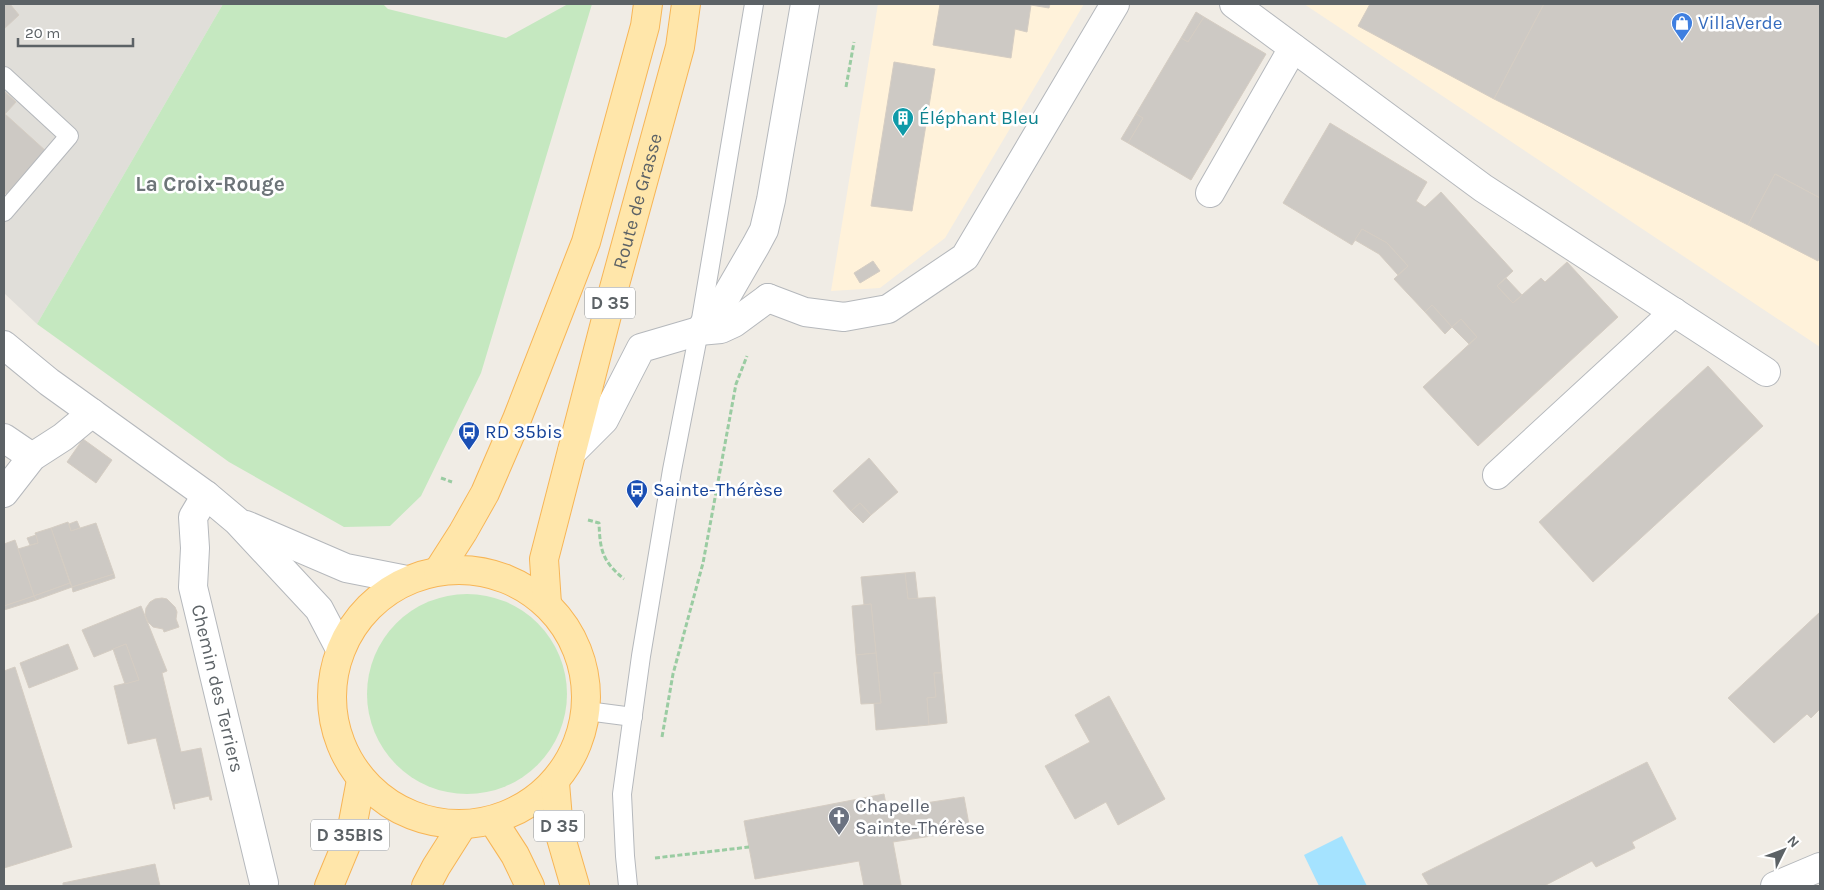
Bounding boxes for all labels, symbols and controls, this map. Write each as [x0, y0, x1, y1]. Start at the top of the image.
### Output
shop icon: VillaVerde [1670, 11, 1694, 42]
place label: VillaVerde [1698, 12, 1782, 34]
scale bar [18, 15, 132, 47]
text: 20 m [25, 24, 60, 42]
building icon: Éléphant Bleu [891, 106, 915, 137]
place label: Éléphant Bleu [919, 106, 1039, 129]
street label: Route de Grasse [609, 131, 667, 272]
district label: La Croix-Rouge [135, 172, 285, 196]
road number: D 35 [585, 288, 635, 318]
bus stop icon: RD 35bis [457, 420, 481, 451]
place label: RD 35bis [485, 421, 563, 443]
bus stop icon: Sainte-Thérèse [625, 478, 649, 509]
place label: Sainte-Thérèse [653, 479, 783, 501]
street label: Chemin des Terriers [187, 602, 248, 775]
place label: Chapelle Sainte-Thérèse [855, 795, 985, 839]
church icon: Chapelle Sainte-Thérèse [827, 805, 851, 836]
road number: D 35 [534, 810, 584, 841]
road number: D 35BIS [311, 820, 389, 850]
north arrow [1759, 825, 1809, 875]
text: N [1784, 832, 1803, 851]

